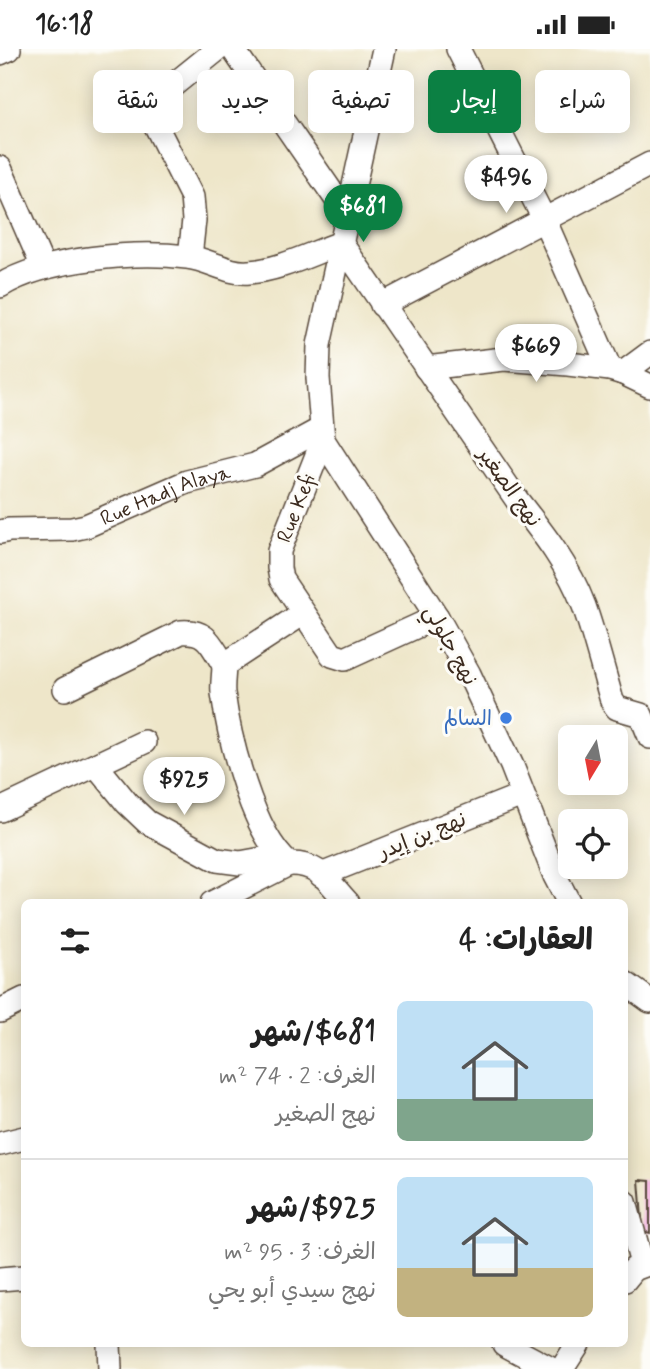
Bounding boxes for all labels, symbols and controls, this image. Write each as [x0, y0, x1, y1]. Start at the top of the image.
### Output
text: 16:18 [35, 8, 94, 42]
chip: شقة [93, 70, 183, 133]
chip: جديد [197, 70, 294, 133]
chip: تصفية [308, 70, 414, 133]
chip: إيجار [428, 70, 521, 133]
chip: شراء [535, 70, 630, 133]
pin: $496 [465, 155, 547, 215]
text: $496 [480, 163, 532, 193]
pin: $681 [322, 185, 404, 244]
text: $681 [340, 192, 386, 222]
pin: $669 [495, 325, 577, 384]
text: $669 [511, 332, 561, 362]
street label: نهج الصغير [470, 441, 547, 533]
street label: Rue Hadj Alaya [96, 459, 234, 533]
street label: Rue Kefi [270, 470, 323, 547]
street label: نهج جلولي [413, 600, 484, 693]
place label: السالم [444, 705, 492, 734]
marker: السالم [498, 710, 514, 726]
north arrow [558, 725, 628, 795]
map controls [558, 725, 628, 879]
pin: $925 [143, 757, 225, 817]
text: $925 [159, 765, 209, 795]
street label: نهج بن إيدر [372, 806, 471, 867]
button: locate [558, 809, 628, 879]
text: العقارات: 4 [459, 921, 593, 960]
icon: filters [56, 922, 94, 960]
text: $681/شهر [252, 1013, 376, 1052]
icon: home [453, 1029, 537, 1113]
text: الغرف: 2 · 74 m² [219, 1062, 376, 1092]
text: نهج الصغير [276, 1100, 376, 1130]
text: $925/شهر [248, 1189, 376, 1228]
icon: home [453, 1205, 537, 1289]
text: الغرف: 3 · 95 m² [224, 1238, 376, 1268]
text: نهج سيدي أبو يحي [208, 1276, 376, 1306]

